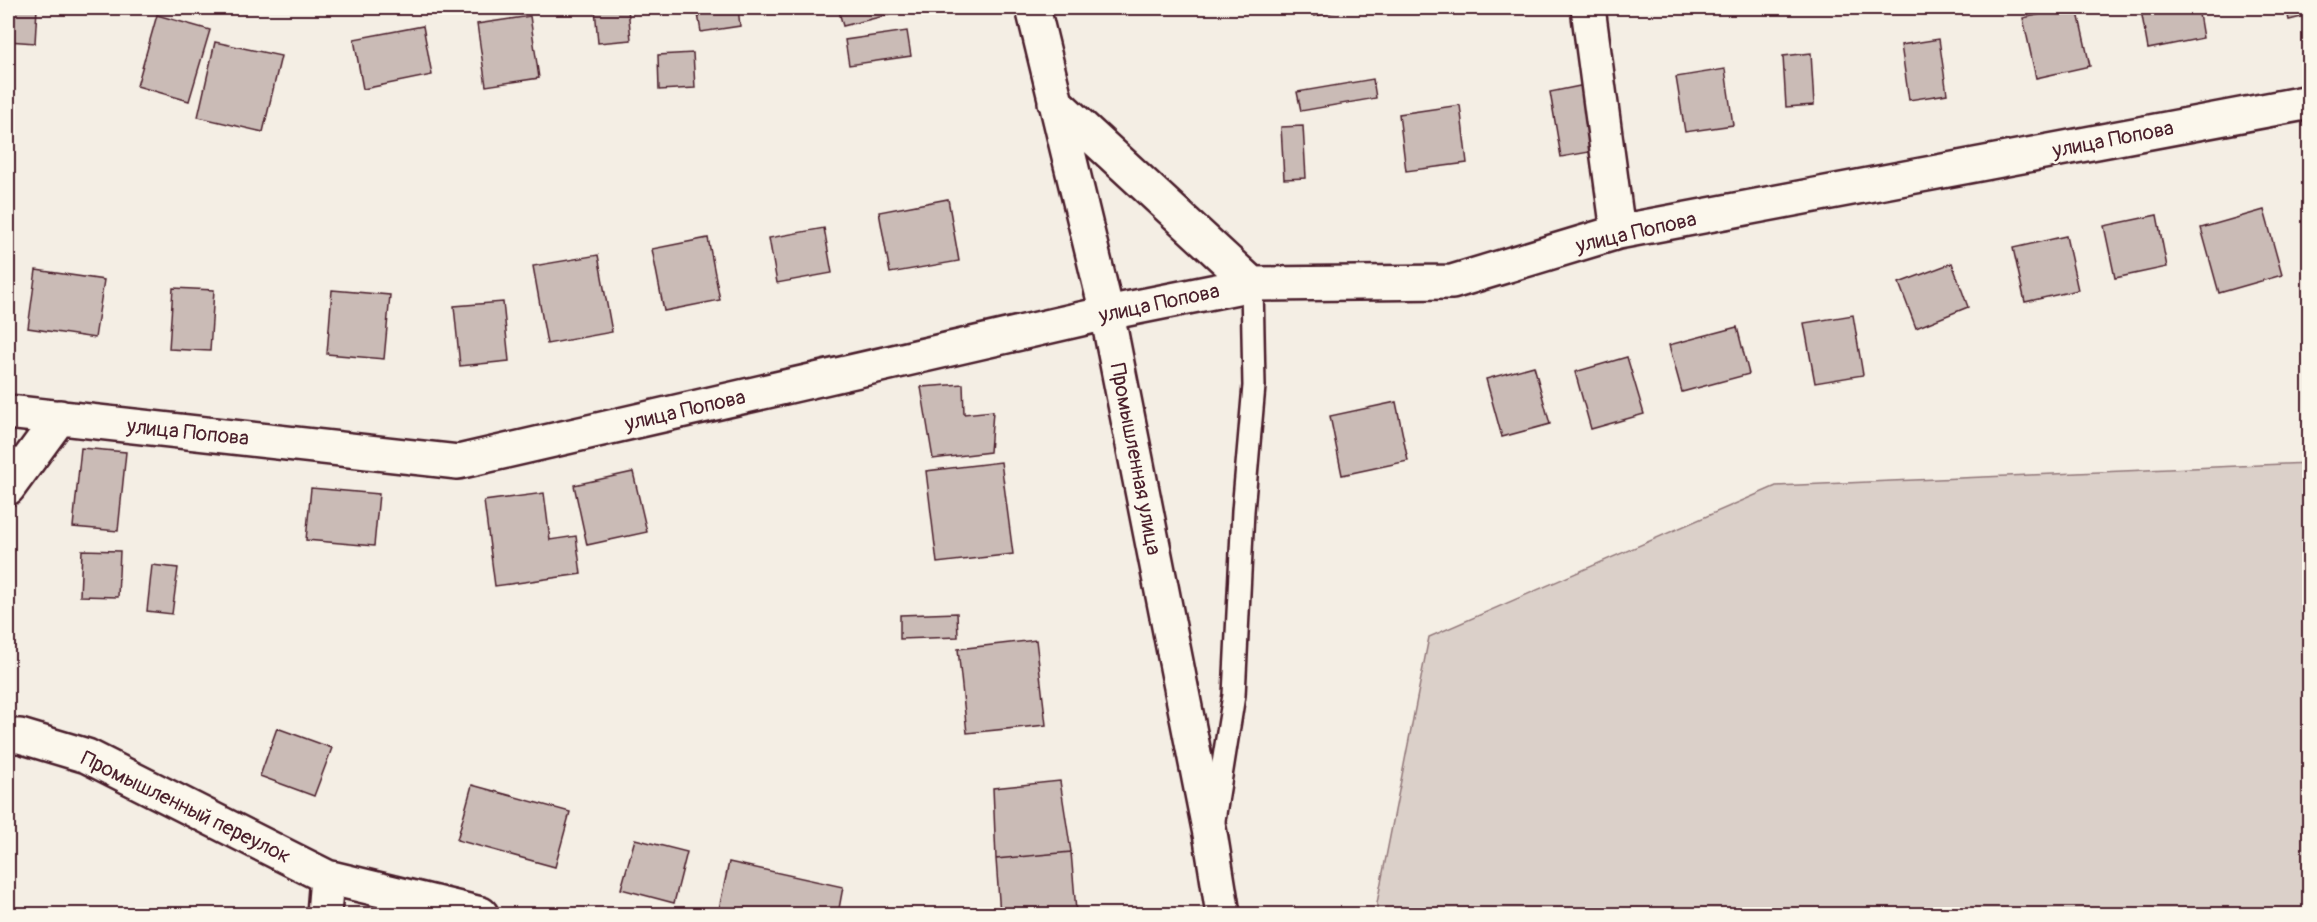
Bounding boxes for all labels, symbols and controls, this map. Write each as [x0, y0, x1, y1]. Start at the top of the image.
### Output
street label: улица Попова [2049, 115, 2176, 165]
street label: улица Попова [1572, 206, 1699, 260]
street label: улица Попова [1095, 278, 1222, 330]
street label: Промышленная улица [1104, 361, 1167, 557]
street label: улица Попова [621, 384, 748, 438]
street label: улица Попова [124, 413, 250, 452]
street label: Промышленный переулок [77, 745, 295, 870]

